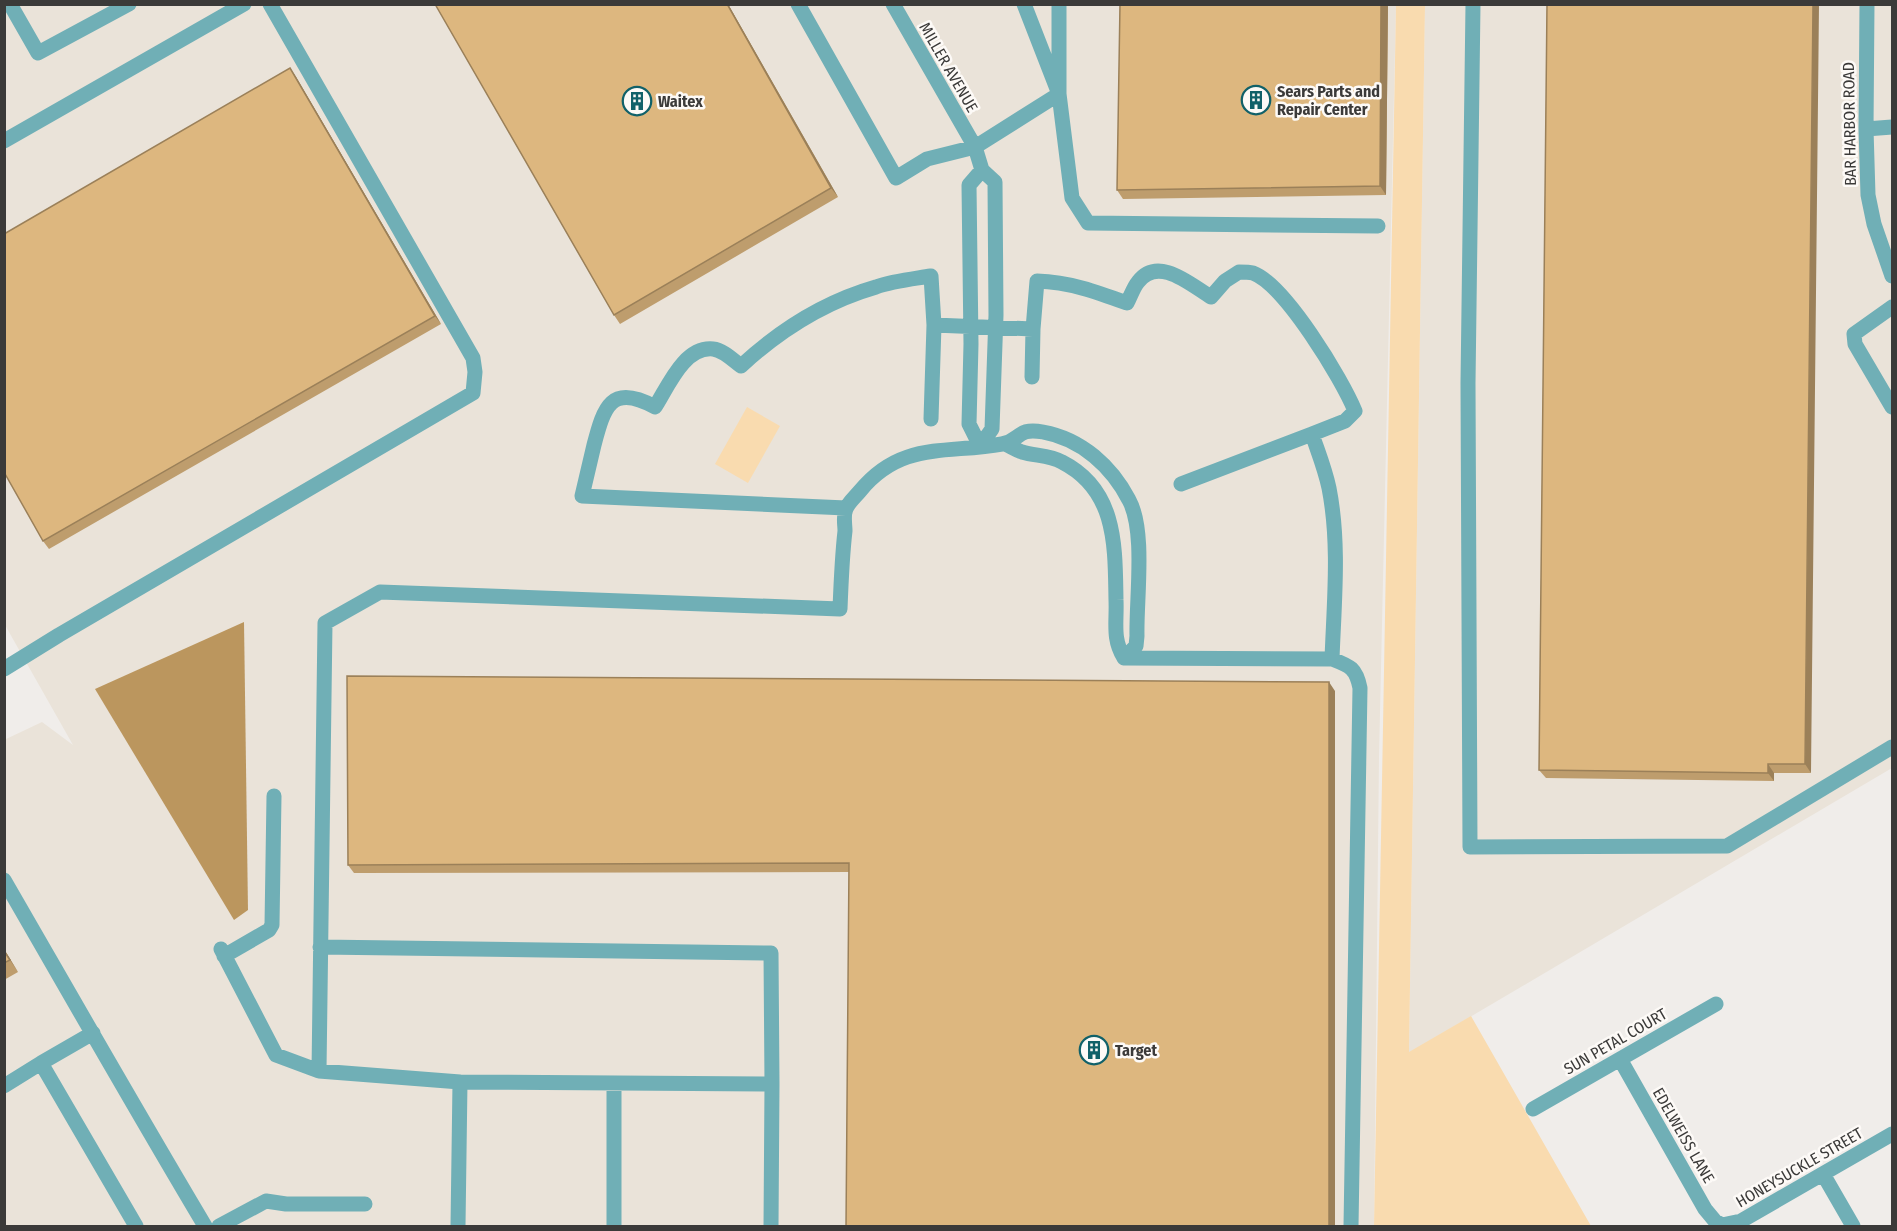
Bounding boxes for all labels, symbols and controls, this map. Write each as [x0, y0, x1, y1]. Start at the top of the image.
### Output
street label: MILLER AVENUE [915, 19, 982, 115]
street label: BAR HARBOR ROAD [1839, 62, 1860, 186]
place label: Sears Parts and Repair Center [1277, 82, 1380, 119]
building icon: Sears Parts and Repair Center [1240, 84, 1272, 116]
building icon: Waitex [621, 85, 653, 117]
place label: Waitex [658, 92, 703, 111]
street label: SUN PETAL COURT [1560, 1004, 1671, 1079]
building icon: Target [1078, 1034, 1110, 1066]
place label: Target [1115, 1041, 1157, 1060]
street label: EDELWEISS LANE [1649, 1084, 1718, 1186]
street label: HONEYSUCKLE STREET [1733, 1123, 1866, 1211]

